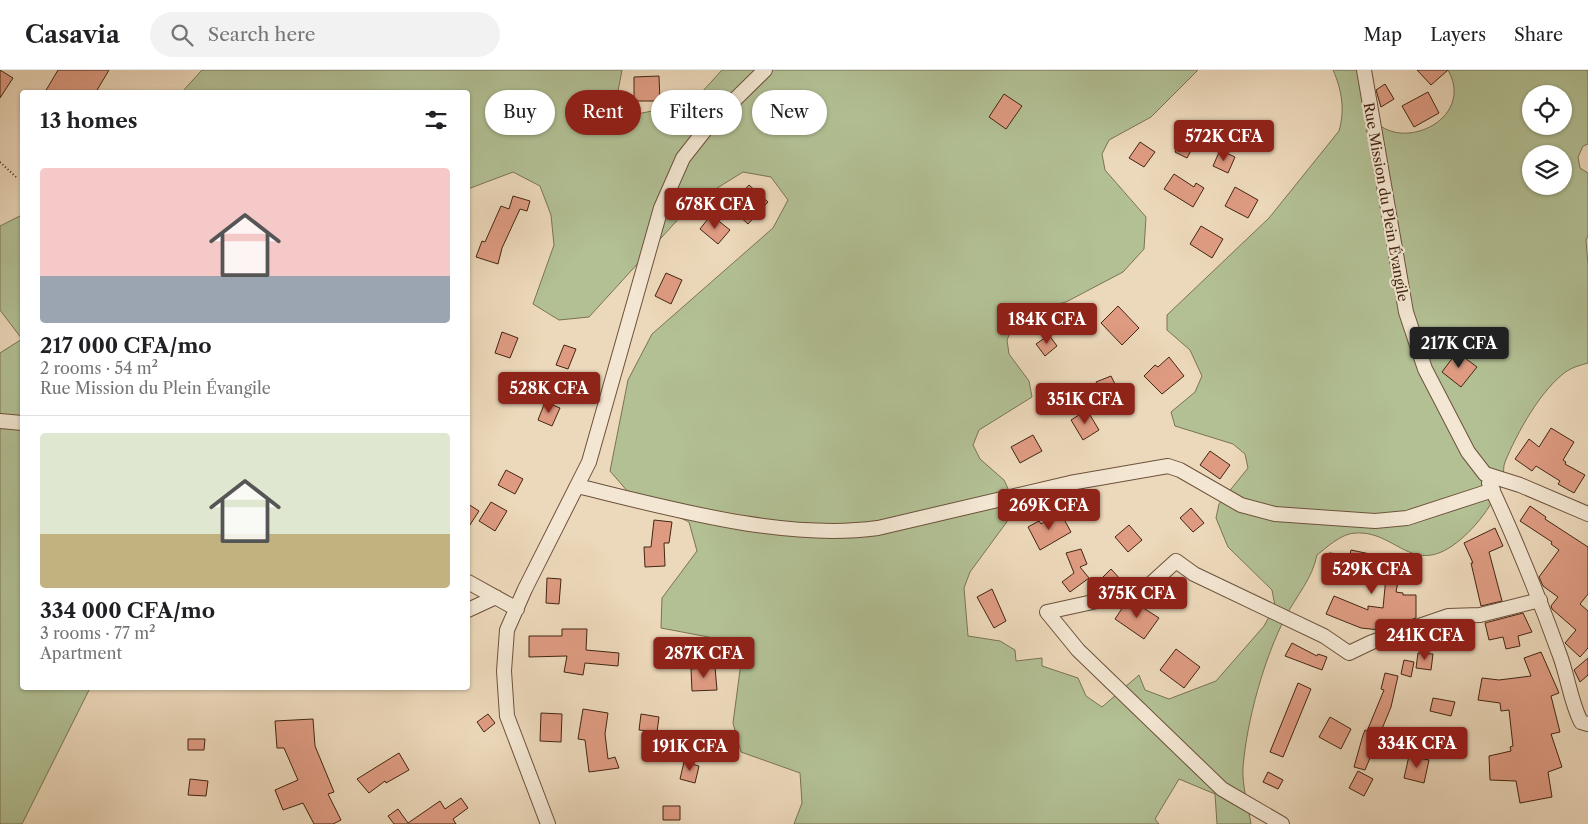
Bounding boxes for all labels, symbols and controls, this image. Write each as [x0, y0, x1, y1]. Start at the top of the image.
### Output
search box [150, 12, 500, 57]
text: Casavia [25, 20, 120, 49]
icon: search [168, 21, 196, 49]
text: Search here [208, 23, 315, 46]
text: Map [1364, 24, 1402, 46]
text: Layers [1430, 24, 1486, 46]
text: Share [1514, 24, 1563, 46]
map controls [1522, 85, 1572, 195]
button: locate [1522, 85, 1572, 135]
chip: Buy [485, 90, 555, 135]
chip: Rent [565, 90, 641, 135]
chip: Filters [651, 90, 742, 135]
chip: New [752, 90, 827, 135]
street label: Rue Mission du Plein Évangile [1360, 101, 1412, 303]
icon: filters [422, 106, 450, 134]
text: 13 homes [40, 108, 138, 133]
pin: 572K CFA [1172, 119, 1276, 162]
text: 572K CFA [1185, 126, 1263, 146]
button: layers [1522, 145, 1572, 195]
pin: 678K CFA [663, 188, 767, 230]
text: 678K CFA [675, 194, 755, 214]
icon: home [200, 200, 290, 290]
pin: 184K CFA [995, 302, 1099, 345]
text: 184K CFA [1008, 309, 1086, 329]
pin: 217K CFA [1407, 326, 1511, 369]
text: 217 000 CFA/mo [40, 333, 212, 358]
text: 217K CFA [1421, 333, 1497, 353]
text: 2 rooms · 54 m² [40, 358, 158, 378]
pin: 528K CFA [497, 372, 601, 414]
text: Rue Mission du Plein Évangile [40, 378, 271, 398]
text: 528K CFA [509, 378, 589, 398]
pin: 351K CFA [1033, 382, 1137, 425]
text: 351K CFA [1047, 389, 1123, 409]
icon: home [200, 466, 290, 556]
pin: 269K CFA [997, 488, 1101, 531]
text: 269K CFA [1009, 495, 1089, 515]
pin: 529K CFA [1320, 552, 1424, 595]
text: 529K CFA [1332, 559, 1412, 579]
pin: 375K CFA [1085, 576, 1189, 619]
text: 375K CFA [1098, 583, 1176, 603]
text: 334 000 CFA/mo [40, 598, 215, 623]
pin: 241K CFA [1373, 618, 1477, 661]
text: 3 rooms · 77 m² [40, 623, 156, 643]
text: 241K CFA [1386, 625, 1464, 645]
pin: 287K CFA [652, 636, 756, 679]
text: Apartment [40, 643, 122, 663]
text: 287K CFA [664, 643, 744, 663]
pin: 334K CFA [1365, 726, 1469, 769]
pin: 191K CFA [638, 730, 742, 772]
text: 334K CFA [1377, 733, 1457, 753]
text: 191K CFA [652, 736, 728, 756]

